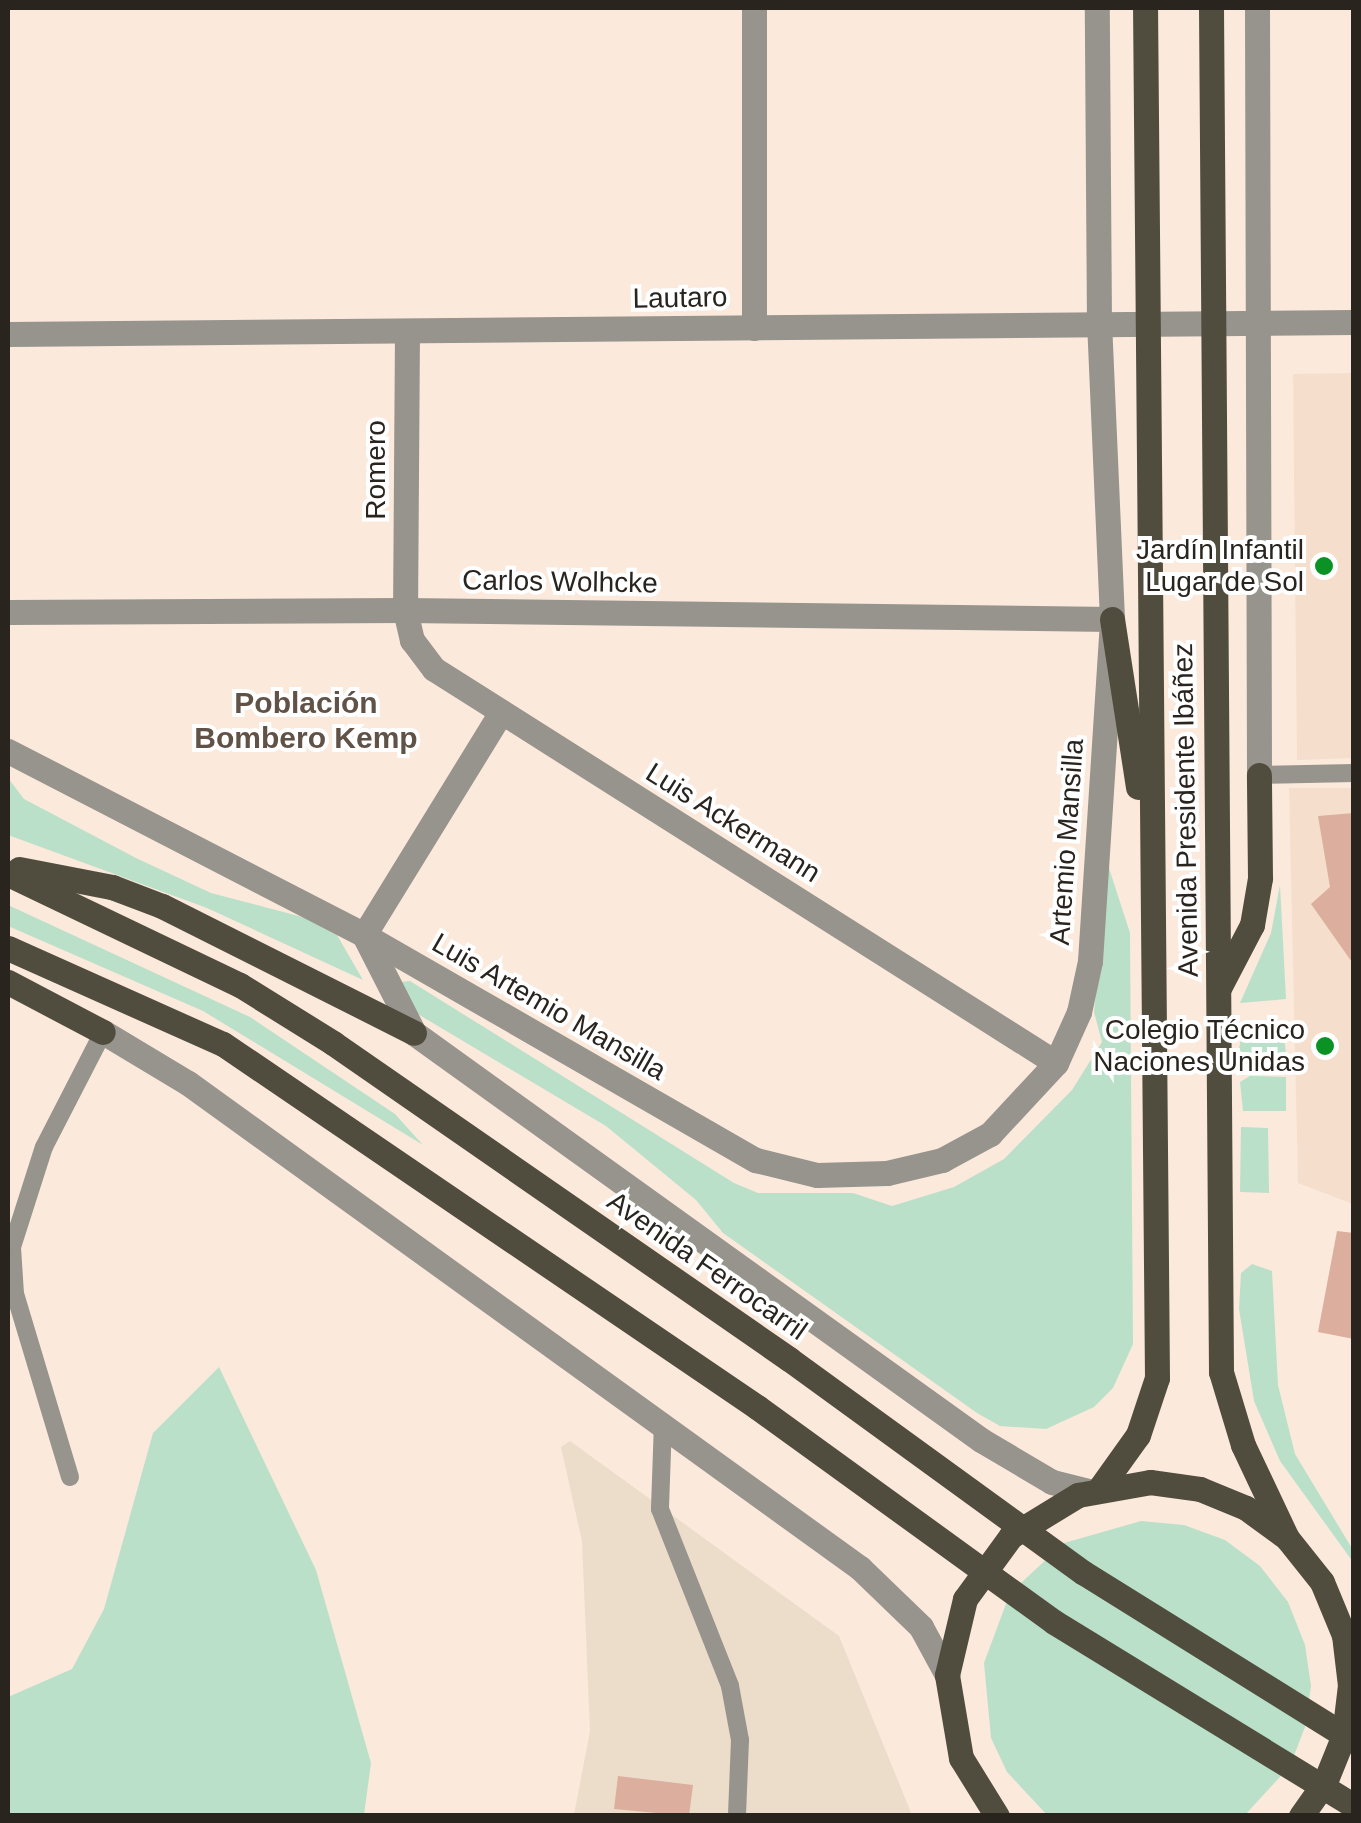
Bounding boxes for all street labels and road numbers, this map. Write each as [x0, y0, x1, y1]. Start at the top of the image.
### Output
street label: Lautaro [632, 280, 728, 316]
street label: Romero [359, 420, 393, 520]
street label: Carlos Wolhcke [462, 563, 658, 601]
street label: Avenida Presidente Ibáñez [1166, 643, 1206, 977]
street label: Artemio Mansilla [1043, 738, 1091, 946]
street label: Luis Ackermann [639, 756, 827, 890]
street label: Luis Artemio Mansilla [425, 926, 673, 1088]
street label: Avenida Ferrocarril [601, 1185, 813, 1347]

